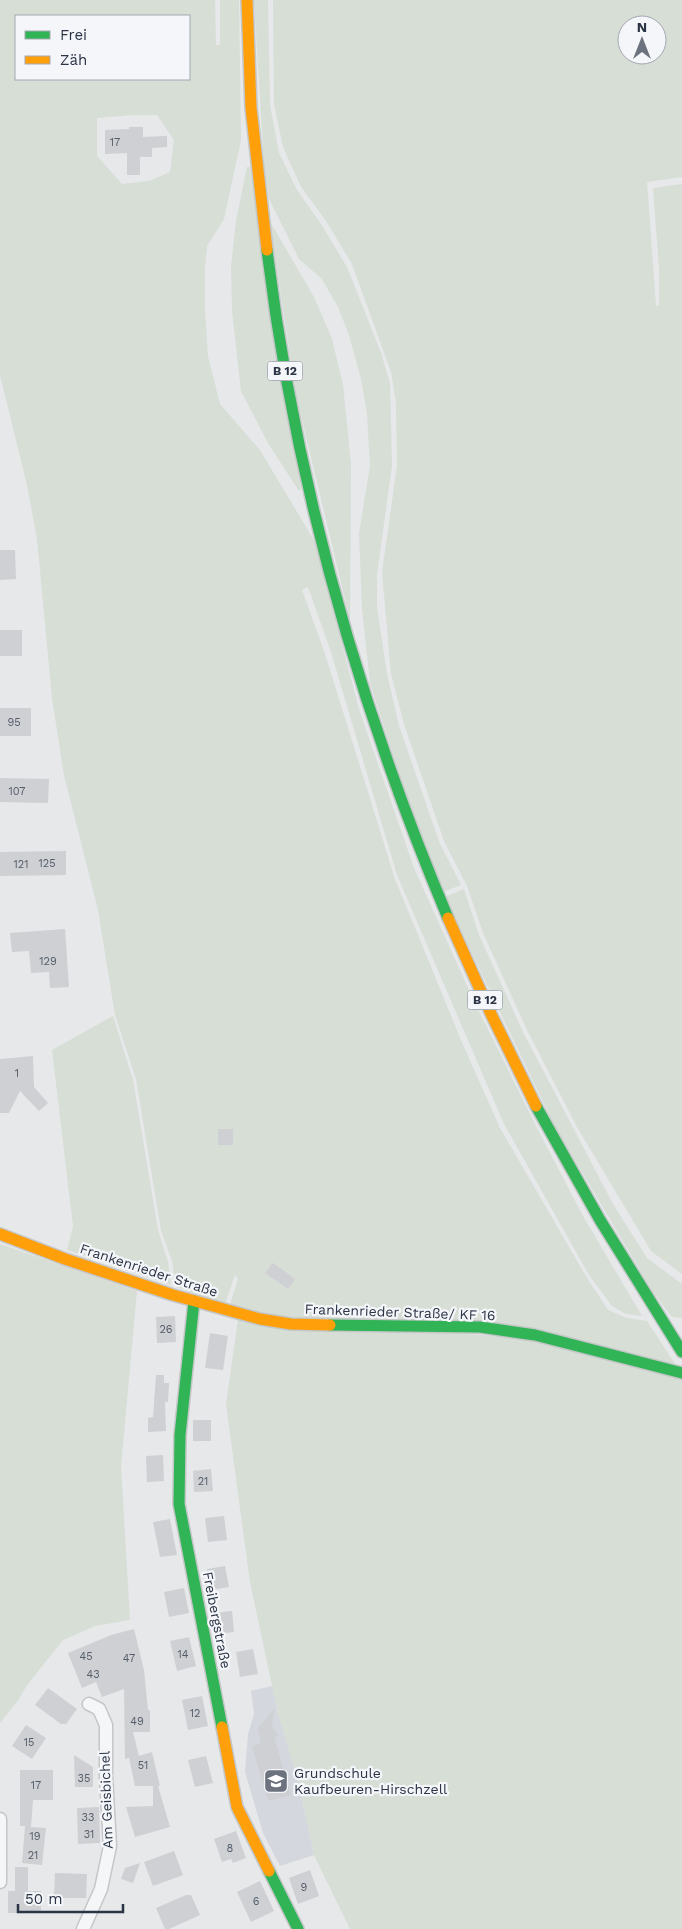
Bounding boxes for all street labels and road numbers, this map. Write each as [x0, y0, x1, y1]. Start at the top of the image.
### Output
road number: B 12 [268, 362, 302, 381]
road number: B 12 [468, 990, 502, 1010]
street label: Frankenrieder Straße [78, 1240, 220, 1300]
street label: Frankenrieder Straße/ KF 16 [304, 1301, 496, 1323]
street label: Freibergstraße [200, 1570, 234, 1670]
street label: Am Geisbichel [96, 1750, 116, 1849]

